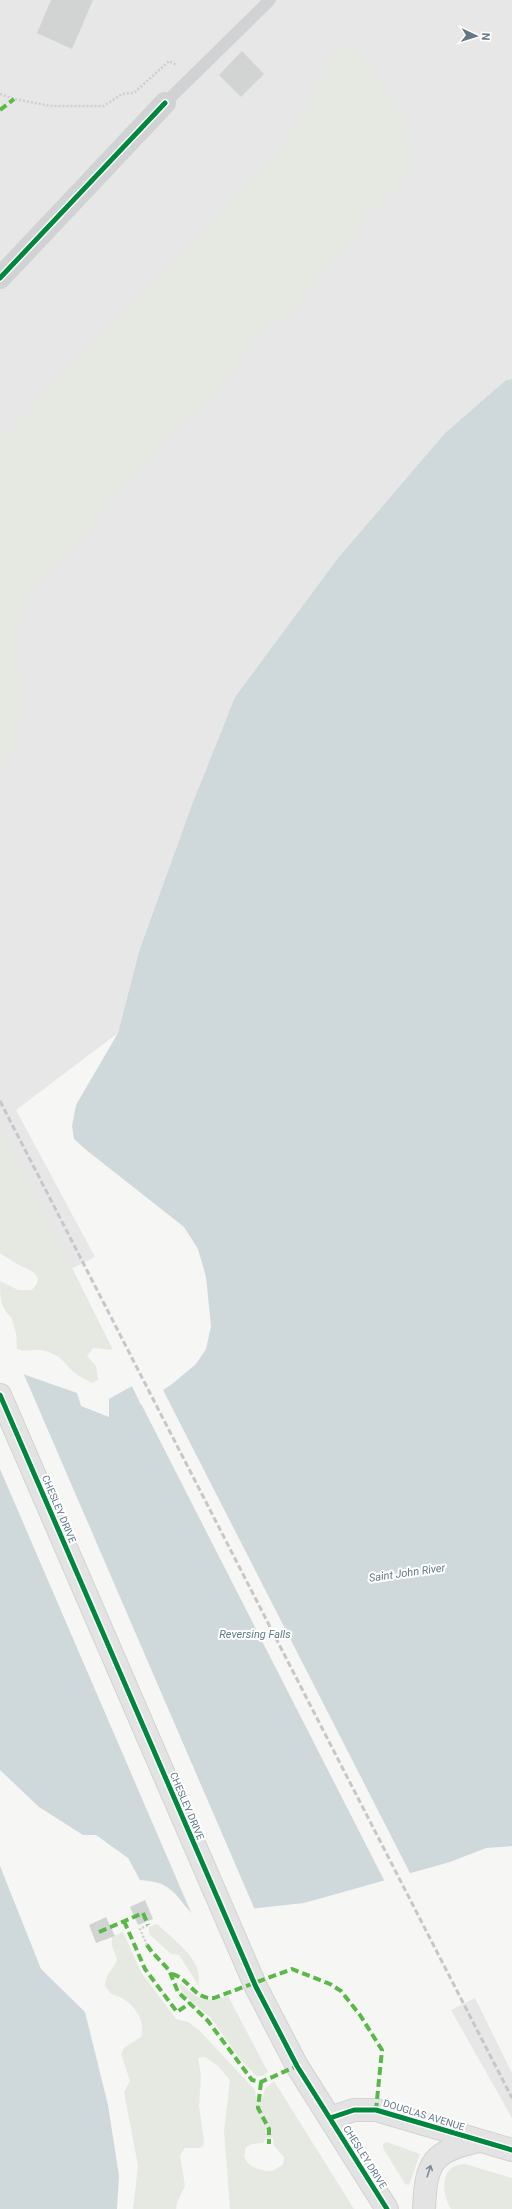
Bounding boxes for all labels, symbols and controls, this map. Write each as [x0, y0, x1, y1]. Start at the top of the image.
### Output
north arrow [456, 16, 496, 56]
text: N [479, 32, 492, 41]
street label: CHESLEY DRIVE [40, 1474, 78, 1545]
water label: Saint John River [368, 1561, 446, 1585]
water label: Reversing Falls [219, 1628, 291, 1641]
street label: CHESLEY DRIVE [168, 1771, 206, 1842]
street label: DOUGLAS AVENUE [382, 2097, 466, 2133]
street label: CHESLEY DRIVE [341, 2123, 389, 2191]
one-way arrow [426, 2165, 434, 2177]

